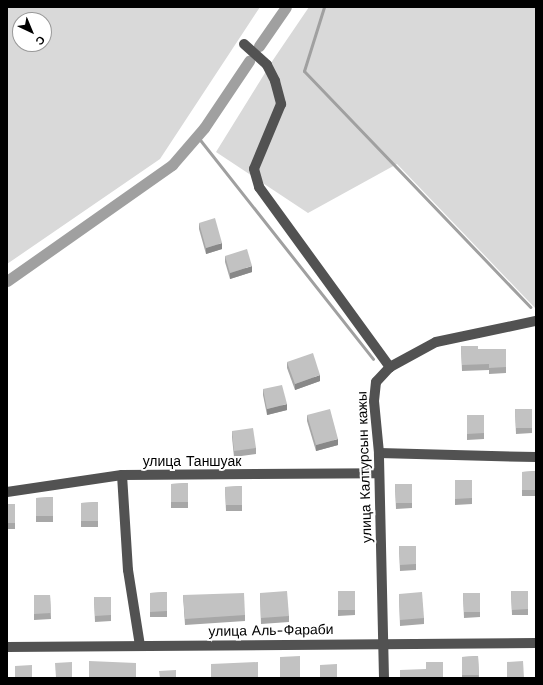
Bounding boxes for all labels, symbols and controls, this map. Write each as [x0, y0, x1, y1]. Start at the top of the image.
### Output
north arrow [12, 12, 52, 52]
text: С [33, 33, 47, 48]
street label: улица Калтурсын кажы [353, 391, 375, 543]
street label: улица Таншуак [143, 453, 241, 469]
street label: улица Аль-Фараби [208, 621, 334, 639]

